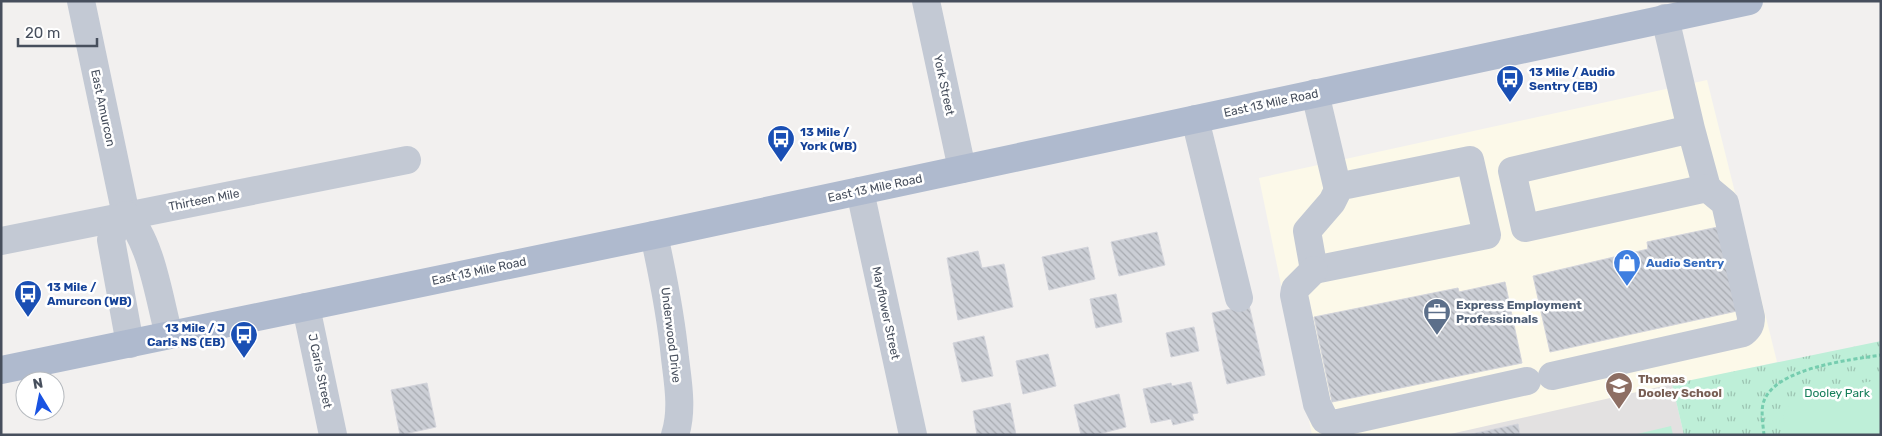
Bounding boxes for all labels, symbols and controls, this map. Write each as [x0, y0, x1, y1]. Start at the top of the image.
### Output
scale bar [18, 15, 96, 47]
text: 20 m [25, 24, 60, 42]
street label: York Street [931, 53, 957, 117]
bus stop icon: 13 Mile / Audio Sentry (EB) [1495, 64, 1525, 103]
place label: 13 Mile / Audio Sentry (EB) [1529, 65, 1615, 93]
street label: East Amurcon [88, 68, 118, 148]
street label: East 13 Mile Road [1222, 86, 1320, 120]
bus stop icon: 13 Mile / York (WB) [766, 124, 796, 163]
place label: 13 Mile / York (WB) [800, 125, 857, 153]
street label: East 13 Mile Road [826, 171, 924, 205]
street label: Thirteen Mile [167, 186, 241, 214]
shop icon: Audio Sentry [1612, 248, 1642, 287]
street label: East 13 Mile Road [430, 254, 528, 288]
place label: Audio Sentry [1646, 256, 1724, 270]
street label: Mayflower Street [869, 265, 903, 361]
bus stop icon: 13 Mile / Amurcon (WB) [13, 279, 43, 318]
place label: 13 Mile / Amurcon (WB) [47, 280, 132, 308]
street label: Underwood Drive [658, 286, 684, 384]
office icon: Express Employment Professionals [1422, 297, 1452, 336]
place label: Express Employment Professionals [1456, 298, 1582, 326]
bus stop icon: 13 Mile / J Carls NS (EB) [229, 320, 259, 359]
place label: 13 Mile / J Carls NS (EB) [147, 321, 225, 349]
street label: J Carls Street [305, 332, 335, 410]
north arrow [15, 371, 65, 421]
school or university icon: Thomas Dooley School [1604, 371, 1634, 410]
place label: Thomas Dooley School [1638, 372, 1722, 400]
text: N [31, 374, 44, 393]
park label: Dooley Park [1804, 386, 1871, 400]

